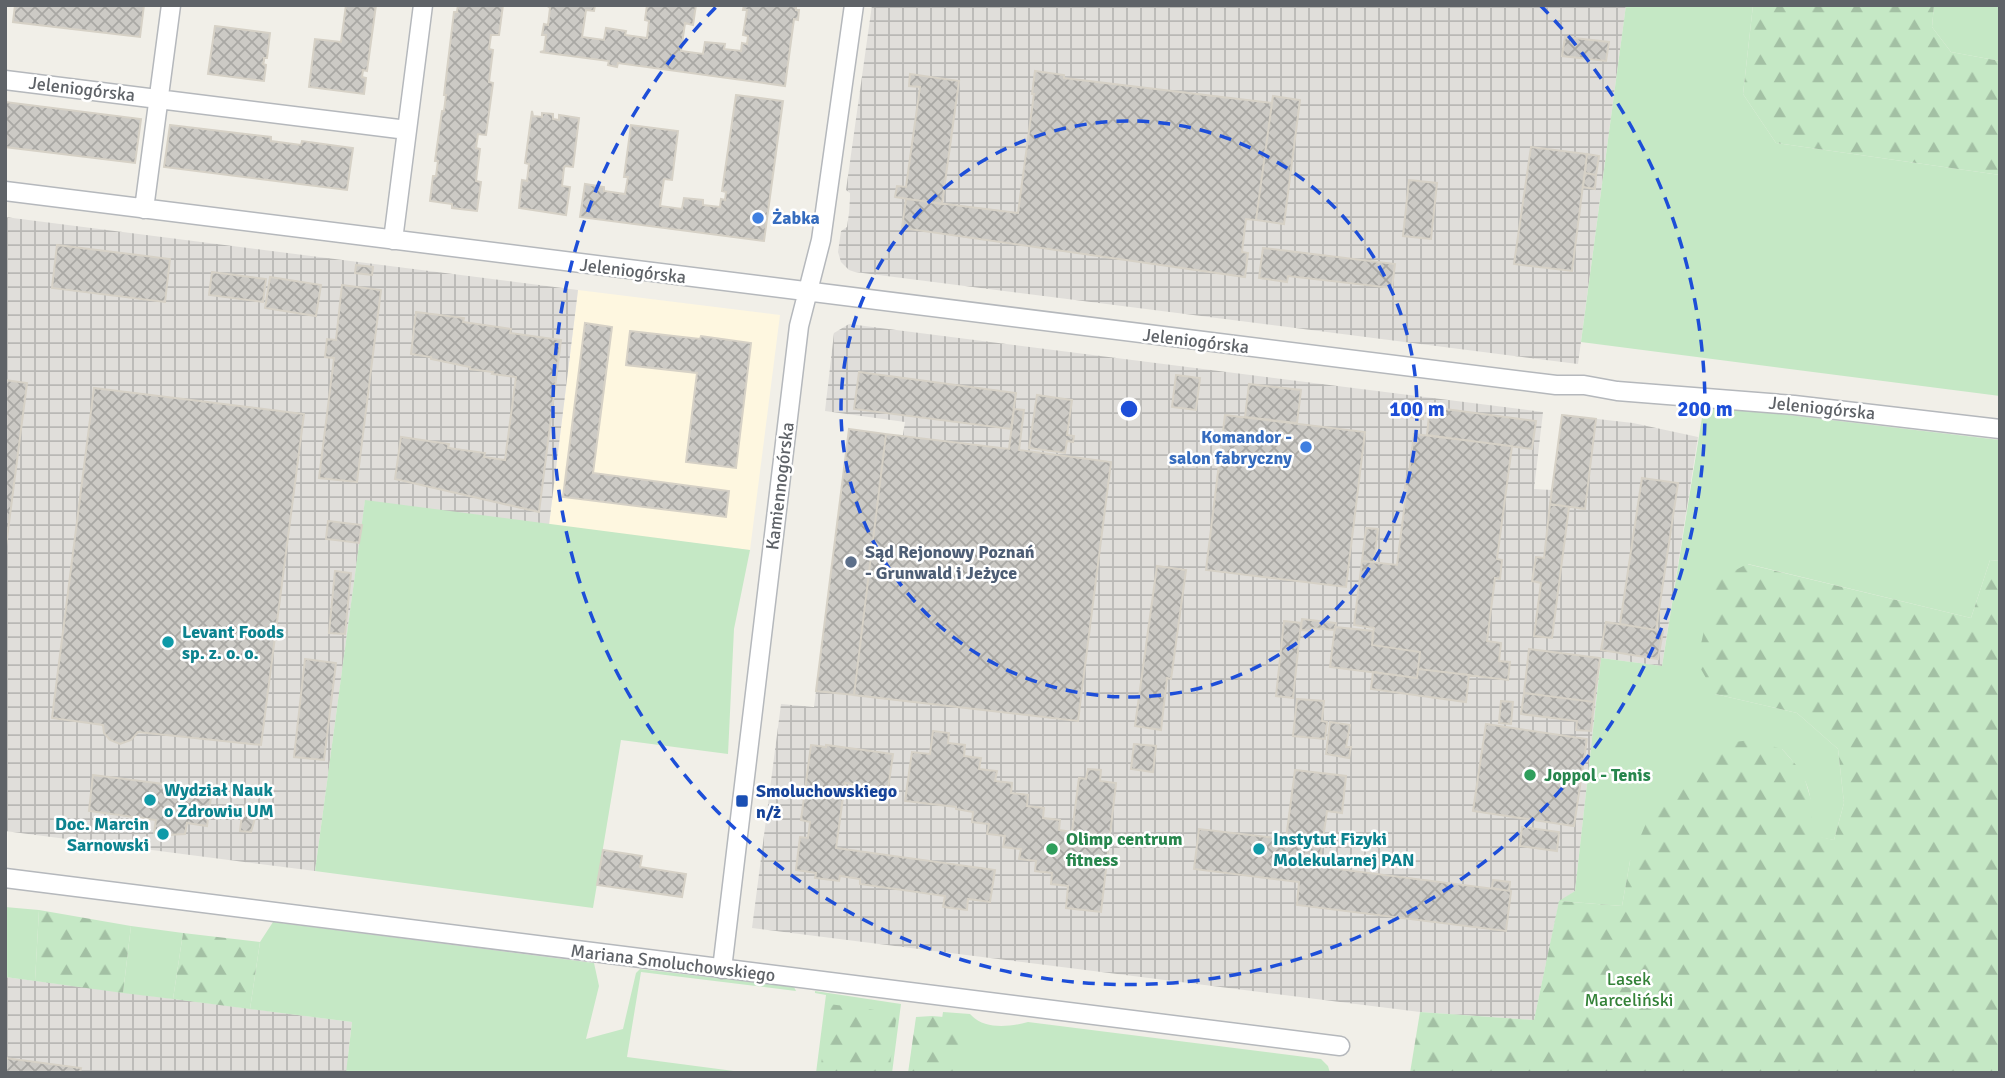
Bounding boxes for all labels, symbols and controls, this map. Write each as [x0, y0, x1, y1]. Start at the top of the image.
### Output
street label: Jeleniogórska [28, 72, 136, 106]
place label: Żabka [772, 207, 820, 229]
marker: Żabka [750, 210, 766, 226]
street label: Jeleniogórska [579, 254, 687, 288]
street label: Jeleniogórska [1142, 324, 1250, 358]
street label: Jeleniogórska [1768, 391, 1876, 425]
text: 100 m [1389, 396, 1445, 422]
text: 200 m [1677, 396, 1733, 422]
centre of rings [1117, 397, 1141, 421]
street label: Kamiennogórska [761, 421, 799, 551]
place label: Komandor - salon fabryczny [1169, 426, 1292, 469]
marker: Komandor - salon fabryczny [1298, 439, 1314, 455]
place label: Sąd Rejonowy Poznań - Grunwald i Jeżyce [865, 541, 1035, 584]
marker: Sąd Rejonowy Poznań - Grunwald i Jeżyce [843, 554, 859, 570]
place label: Levant Foods sp. z. o. o. [182, 621, 284, 664]
marker: Levant Foods sp. z. o. o. [160, 634, 176, 650]
place label: Joppol - Tenis [1544, 764, 1651, 786]
marker: Joppol - Tenis [1522, 767, 1538, 783]
place label: Wydział Nauk o Zdrowiu UM [164, 779, 274, 822]
place label: Smoluchowskiego n/ż [756, 780, 897, 823]
marker: Wydział Nauk o Zdrowiu UM [142, 792, 158, 808]
marker: Smoluchowskiego n/ż [734, 793, 750, 809]
place label: Doc. Marcin Sarnowski [55, 813, 149, 856]
marker: Doc. Marcin Sarnowski [155, 826, 171, 842]
place label: Olimp centrum fitness [1065, 828, 1182, 871]
place label: Instytut Fizyki Molekularnej PAN [1273, 828, 1415, 871]
marker: Olimp centrum fitness [1044, 841, 1060, 857]
marker: Instytut Fizyki Molekularnej PAN [1251, 841, 1267, 857]
street label: Mariana Smoluchowskiego [569, 940, 777, 986]
park label: Lasek Marceliński [1585, 968, 1673, 1011]

